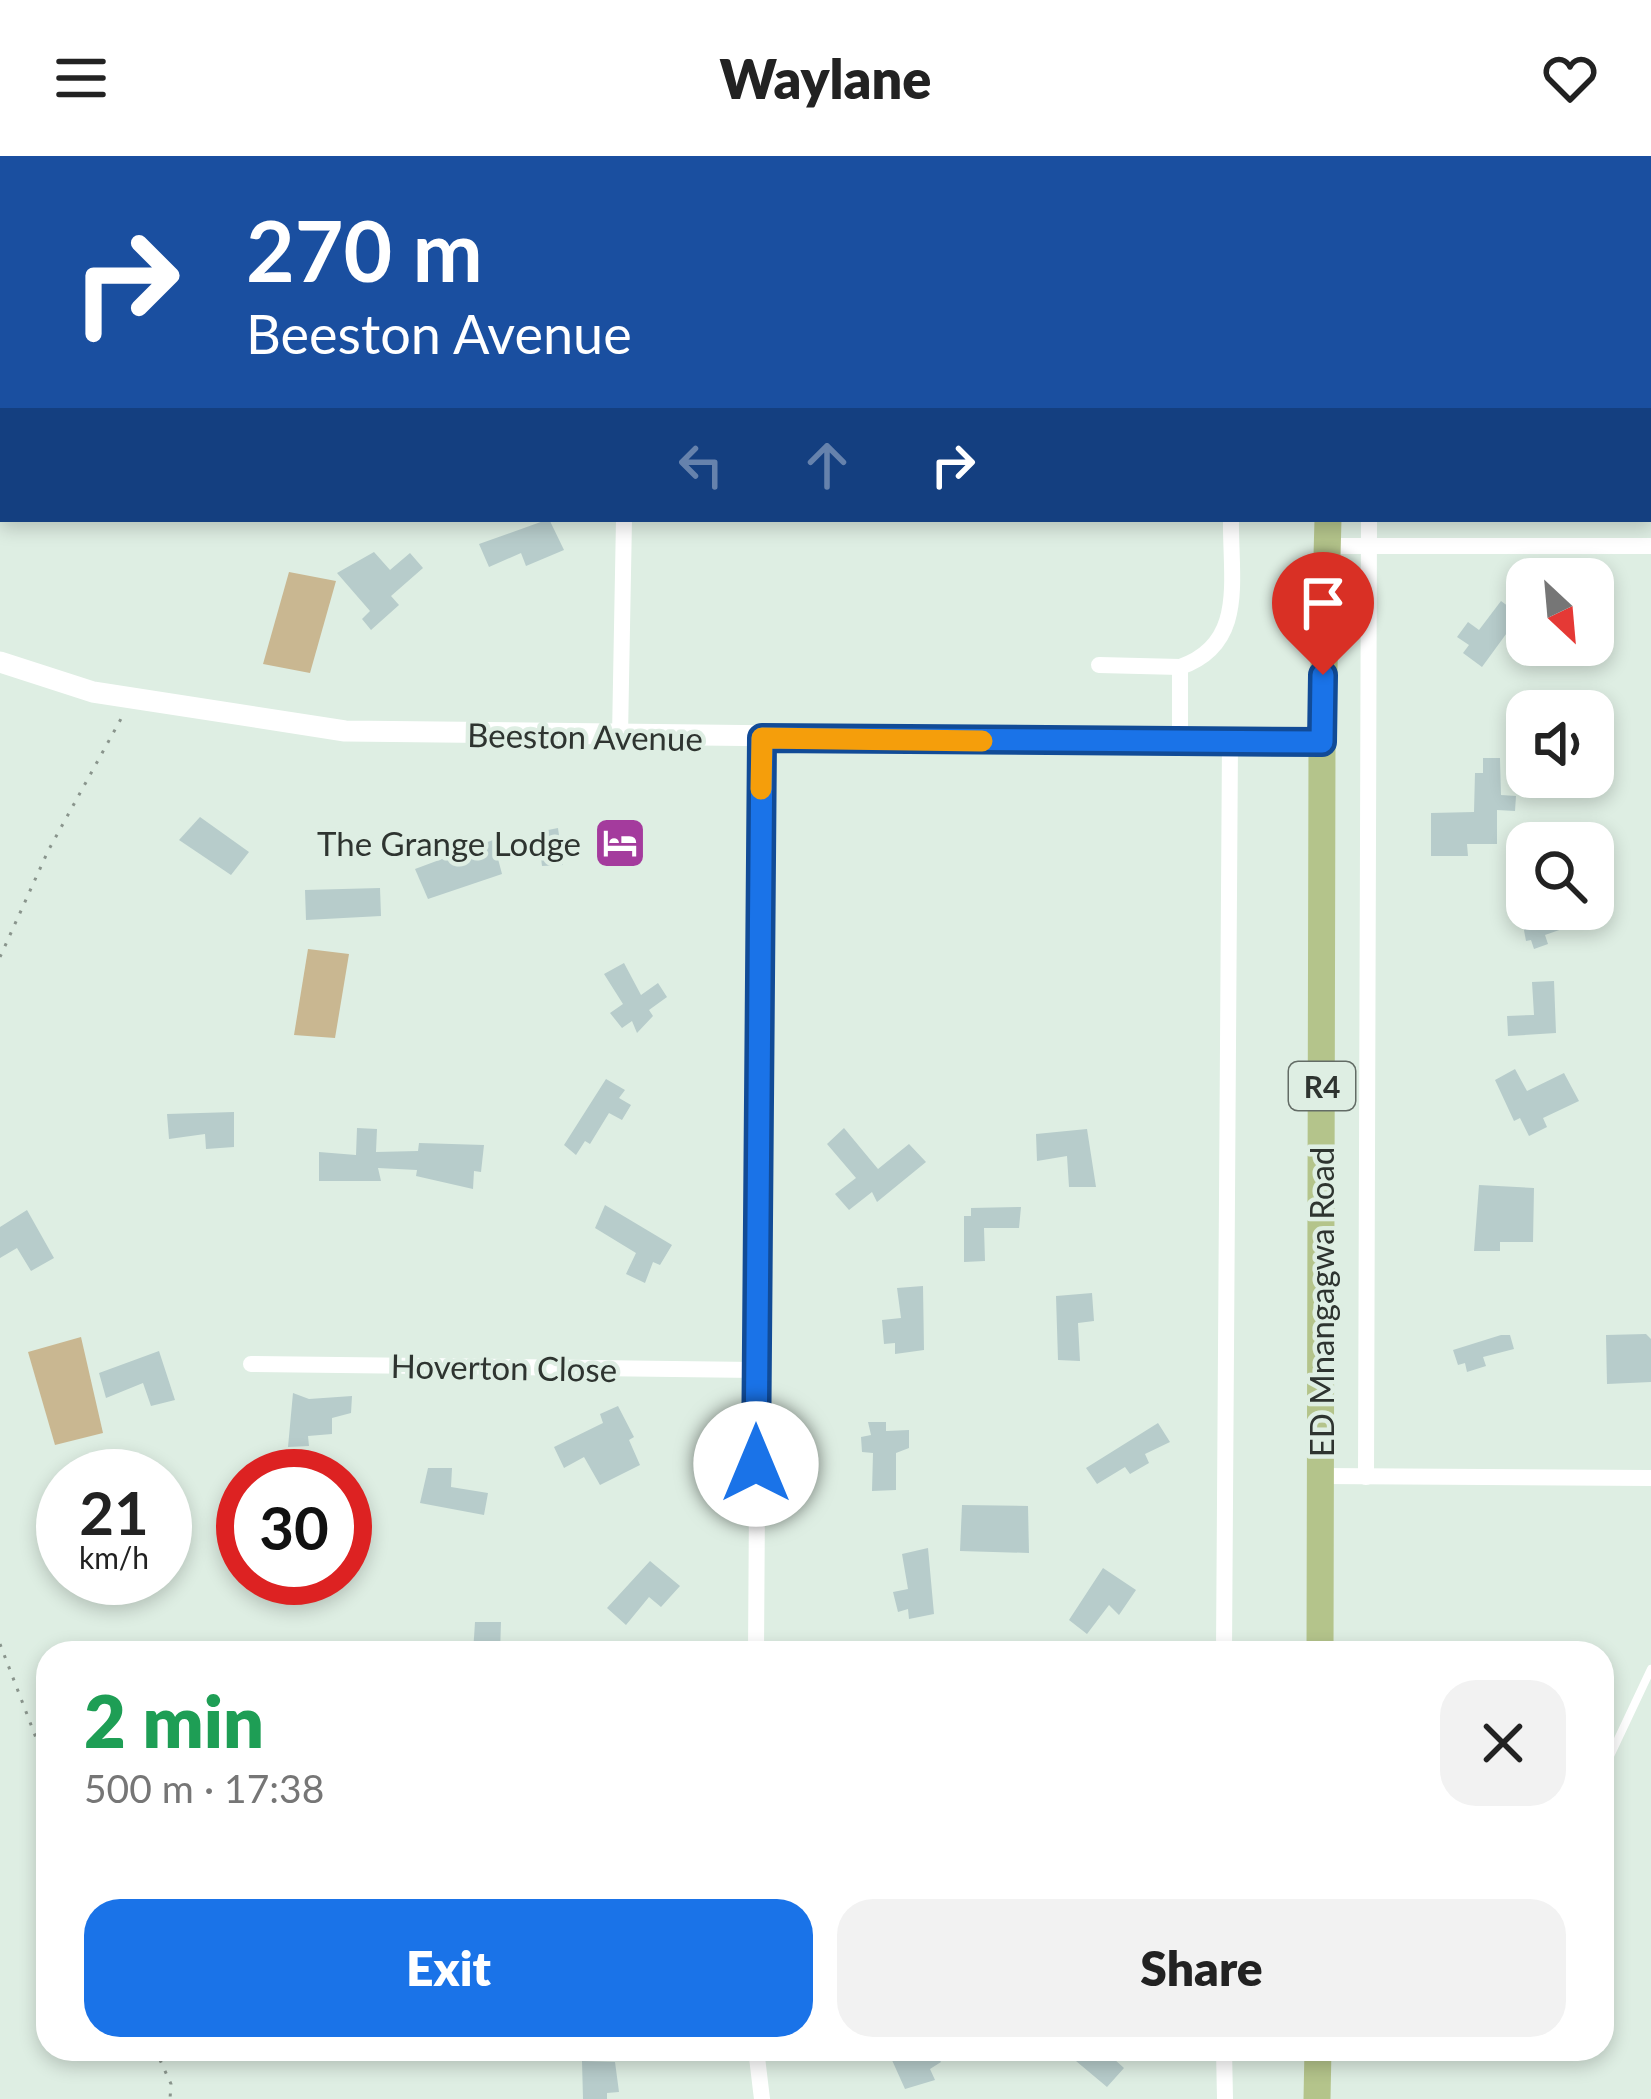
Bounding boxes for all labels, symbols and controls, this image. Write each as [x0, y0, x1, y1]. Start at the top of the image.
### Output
icon: menu [48, 45, 114, 111]
icon: heart [1537, 45, 1603, 111]
text: Waylane [720, 46, 931, 111]
text: 270 m [246, 199, 483, 300]
icon: right [48, 204, 204, 360]
text: Beeston Avenue [246, 301, 632, 366]
icon: left [668, 432, 734, 498]
icon: ahead [794, 432, 860, 498]
icon: right [920, 432, 986, 498]
pin [1272, 552, 1374, 675]
north arrow [1506, 558, 1614, 666]
map controls [1506, 558, 1614, 930]
icon: arrive [1290, 570, 1356, 636]
button: sound [1506, 690, 1614, 798]
street label: Beeston Avenue [467, 714, 703, 758]
hotel icon: The Grange Lodge [592, 815, 648, 871]
button: search [1506, 822, 1614, 930]
place label: The Grange Lodge [317, 823, 581, 863]
road number: R4 [1289, 1062, 1355, 1110]
street label: ED Mnangagwa Road [1301, 1147, 1341, 1457]
street label: Hoverton Close [390, 1345, 618, 1389]
position arrow [693, 1401, 819, 1527]
speed limit sign: 30 [216, 1449, 372, 1605]
text: 21 [79, 1476, 149, 1548]
text: km/h [79, 1539, 149, 1575]
text: 2 min [84, 1677, 264, 1763]
button: close [1440, 1680, 1566, 1806]
text: 500 m · 17:38 [84, 1765, 324, 1811]
button: Exit [84, 1899, 813, 2037]
button: Share [837, 1899, 1566, 2037]

